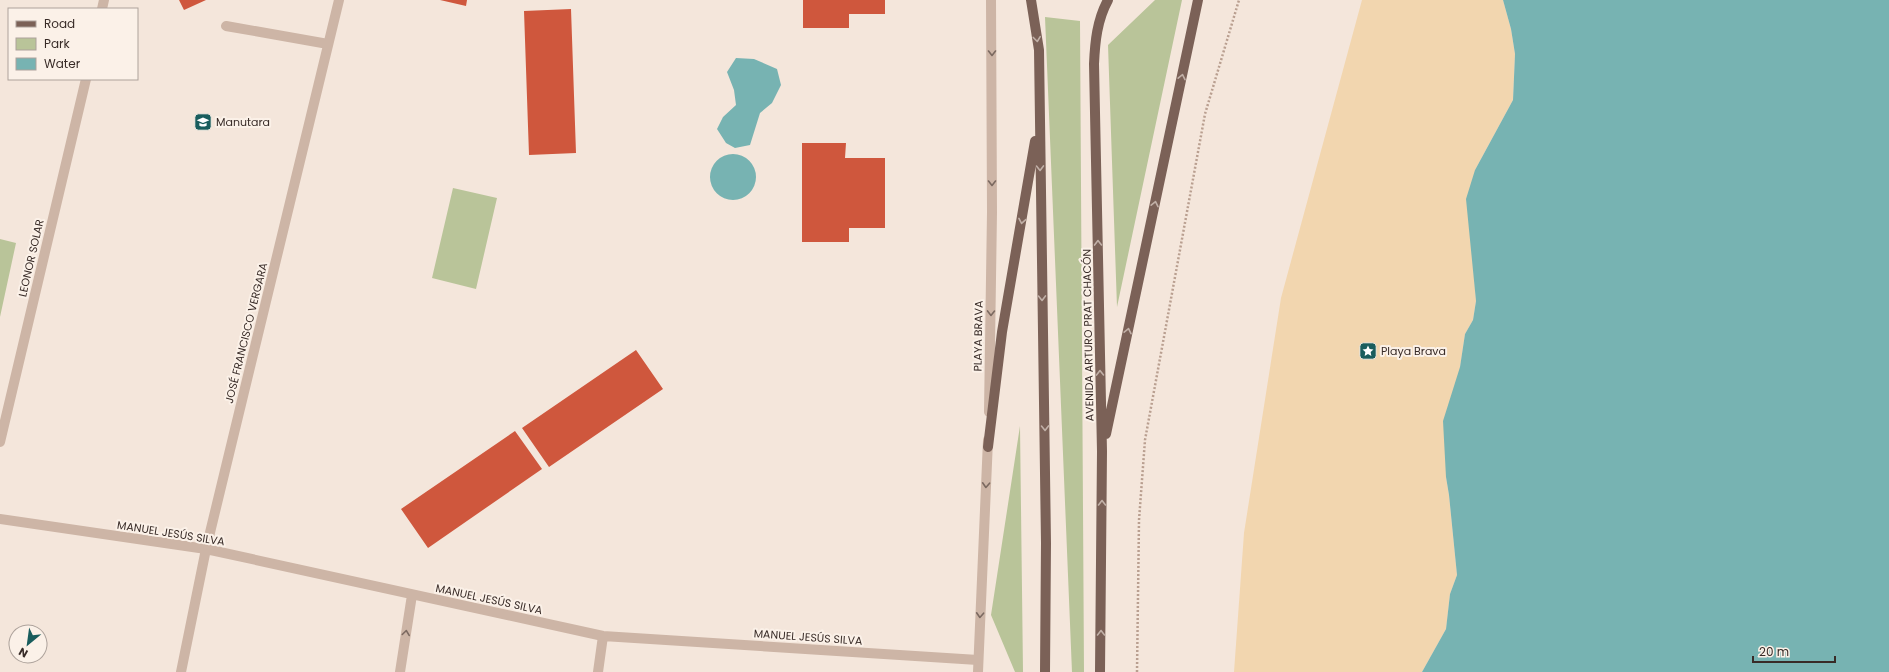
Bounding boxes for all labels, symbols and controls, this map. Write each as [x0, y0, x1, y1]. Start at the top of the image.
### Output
legend [8, 8, 138, 80]
text: Road [44, 15, 75, 32]
text: Park [44, 35, 71, 52]
one-way arrow [1032, 35, 1041, 42]
one-way arrow [988, 50, 996, 56]
text: Water [44, 55, 81, 72]
one-way arrow [1177, 74, 1186, 80]
school or university icon: Manutara [193, 112, 213, 132]
place label: Manutara [216, 114, 270, 130]
one-way arrow [1036, 165, 1044, 171]
one-way arrow [988, 180, 996, 186]
one-way arrow [1150, 201, 1158, 207]
street label: LEONOR SOLAR [14, 217, 48, 298]
one-way arrow [1018, 218, 1026, 224]
one-way arrow [1094, 240, 1102, 246]
street label: AVENIDA ARTURO PRAT CHACÓN [1078, 249, 1098, 421]
street label: JOSÉ FRANCISCO VERGARA [221, 260, 271, 405]
one-way arrow [1038, 295, 1047, 301]
street label: PLAYA BRAVA [969, 300, 987, 372]
one-way arrow [987, 310, 995, 316]
one-way arrow [1123, 328, 1131, 334]
place icon: Playa Brava [1358, 341, 1378, 361]
place label: Playa Brava [1381, 343, 1446, 359]
one-way arrow [1096, 370, 1104, 376]
one-way arrow [1040, 425, 1049, 431]
one-way arrow [982, 482, 990, 488]
one-way arrow [1097, 500, 1106, 506]
street label: MANUEL JESÚS SILVA [116, 517, 227, 550]
street label: MANUEL JESÚS SILVA [434, 580, 544, 618]
one-way arrow [976, 612, 984, 618]
north arrow [8, 624, 48, 664]
street label: MANUEL JESÚS SILVA [753, 625, 863, 649]
one-way arrow [401, 630, 410, 636]
one-way arrow [1097, 630, 1105, 636]
scale bar [1753, 638, 1835, 664]
text: 20 m [1759, 643, 1789, 660]
text: N [16, 644, 31, 662]

